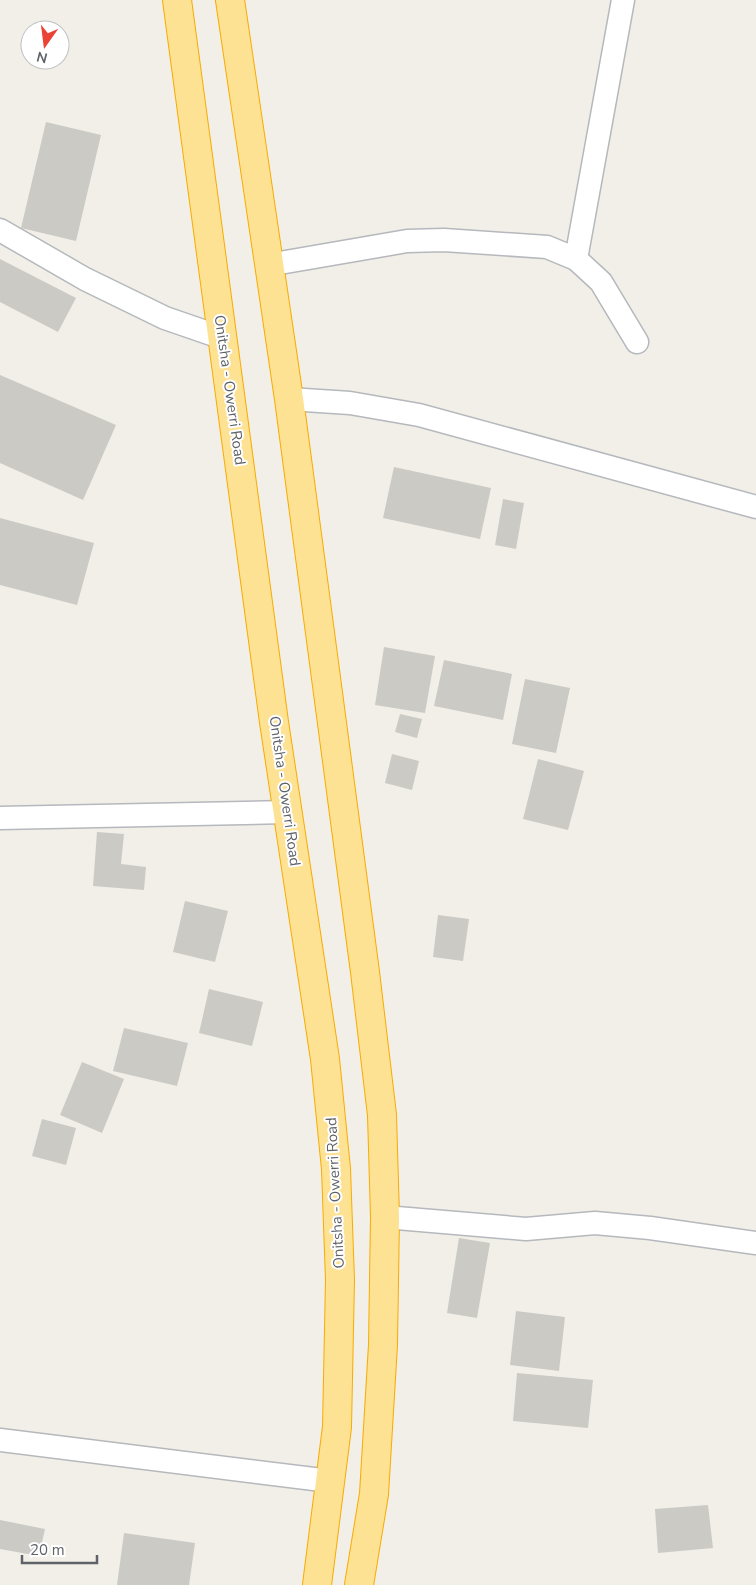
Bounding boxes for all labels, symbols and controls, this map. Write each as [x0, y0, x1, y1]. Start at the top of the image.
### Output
north arrow [20, 20, 70, 70]
text: N [35, 47, 49, 68]
street label: Onitsha - Owerri Road [210, 314, 250, 466]
street label: Onitsha - Owerri Road [265, 715, 305, 867]
street label: Onitsha - Owerri Road [321, 1117, 349, 1269]
scale bar [22, 1532, 98, 1564]
text: 20 m [30, 1540, 65, 1560]

